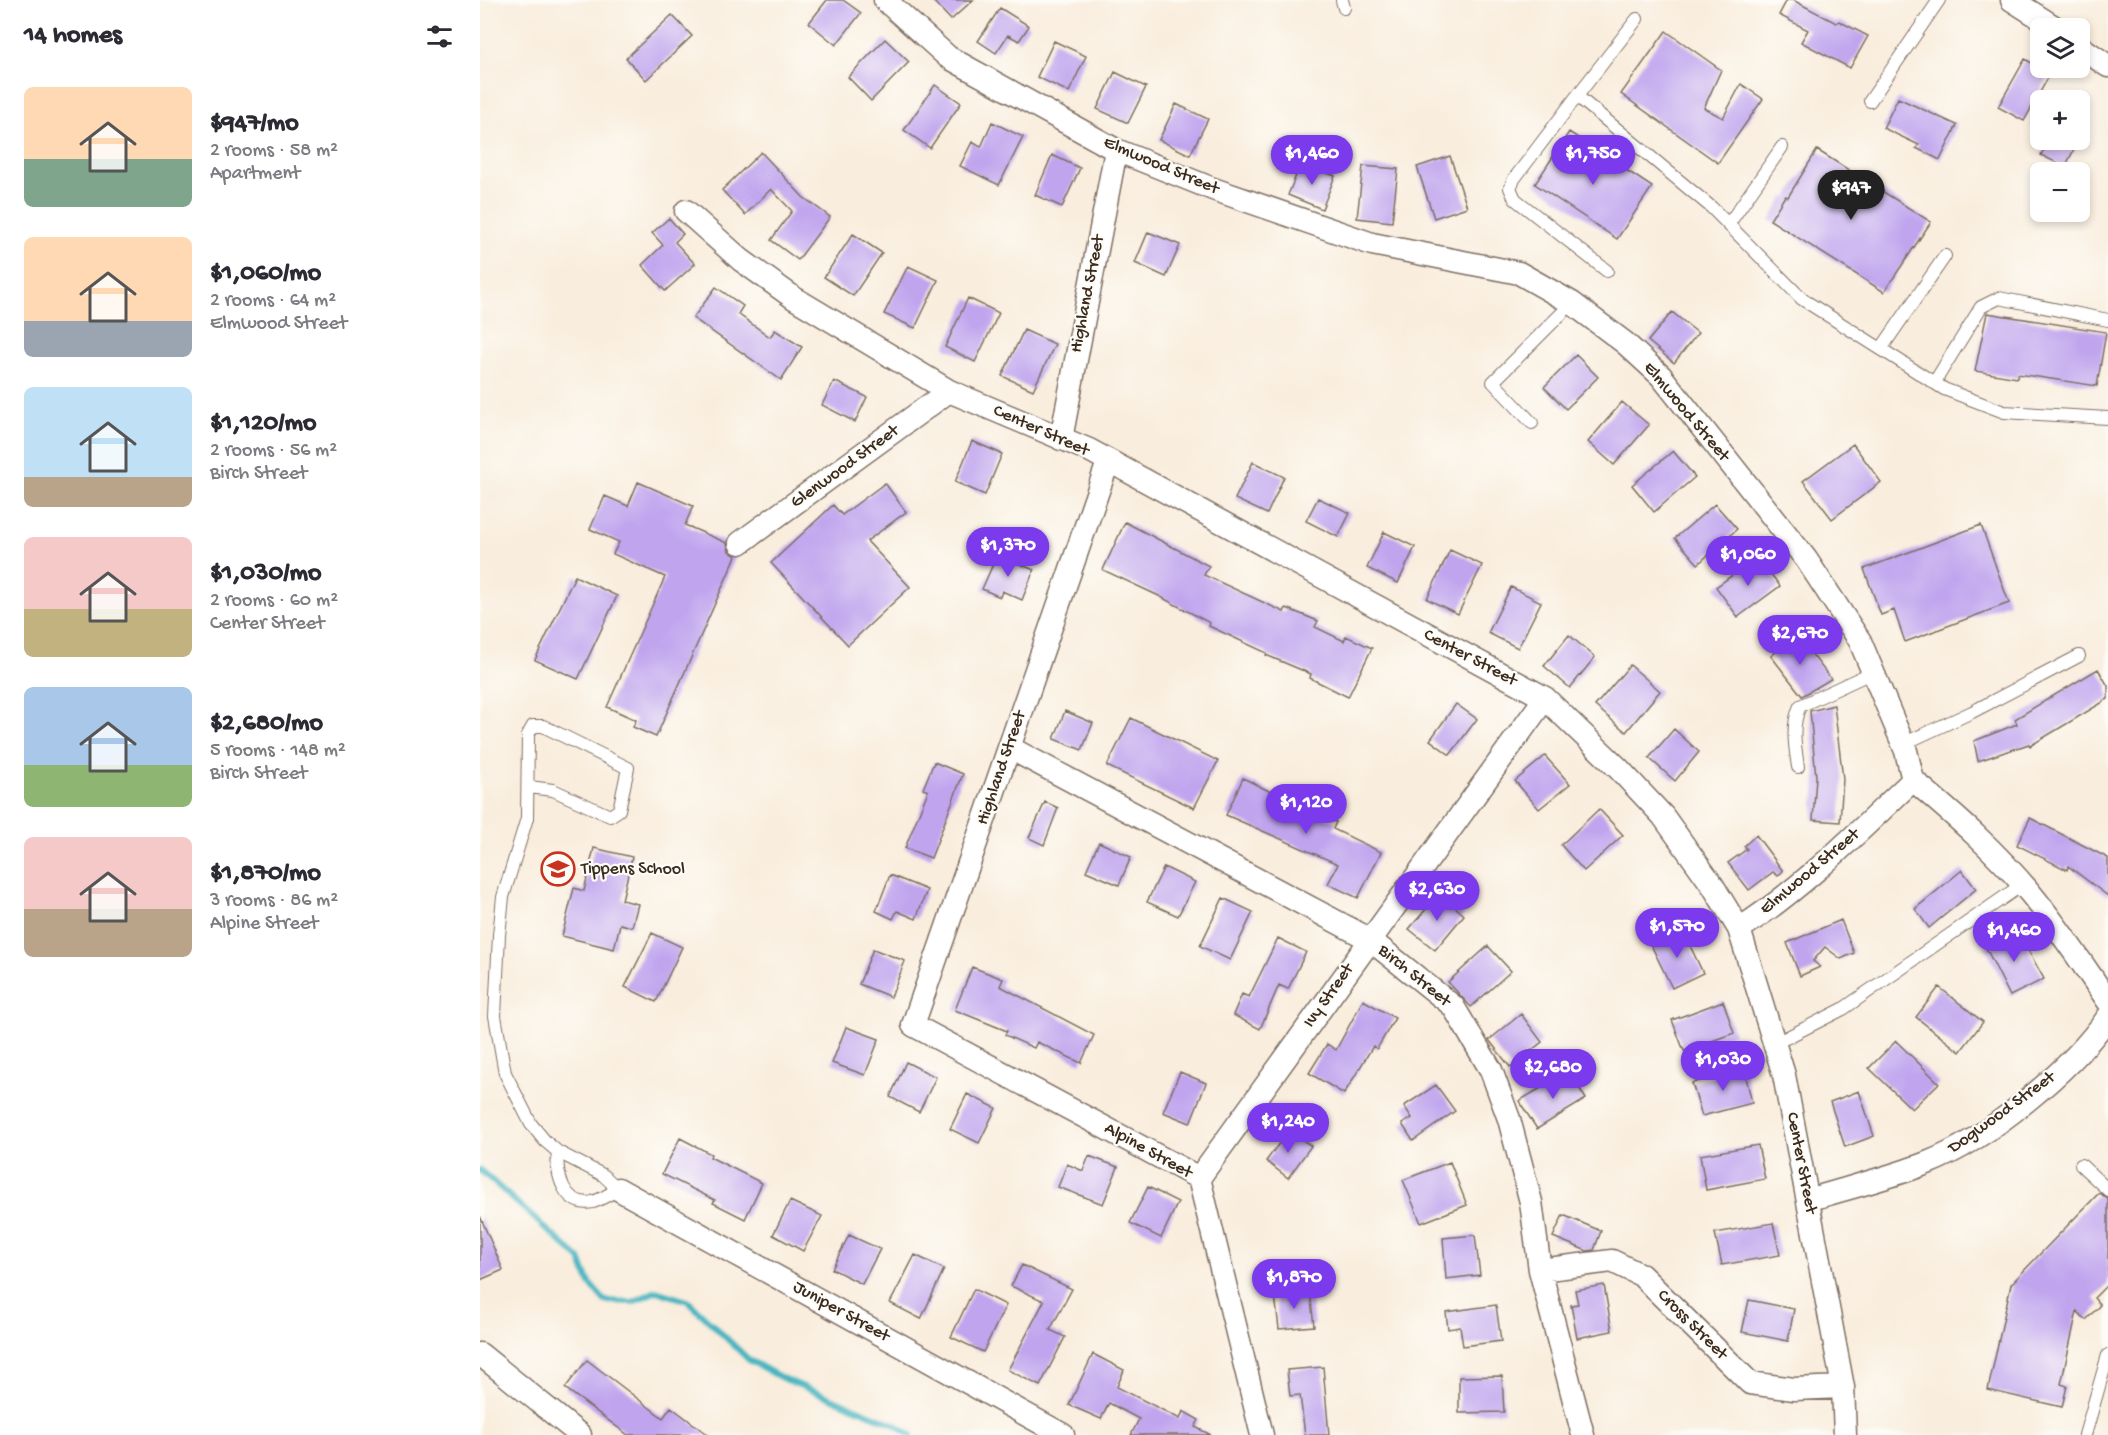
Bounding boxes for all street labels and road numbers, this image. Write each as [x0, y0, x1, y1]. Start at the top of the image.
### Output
street label: Elmwood Street [1100, 132, 1223, 200]
street label: Highland Street [1066, 232, 1110, 355]
street label: Elmwood Street [1638, 358, 1735, 467]
street label: Center Street [990, 400, 1094, 462]
street label: Glenwood Street [787, 420, 905, 513]
street label: Center Street [1420, 625, 1522, 692]
street label: Highland Street [973, 707, 1032, 828]
street label: Elmwood Street [1756, 823, 1865, 920]
street label: Birch Street [1373, 940, 1456, 1013]
street label: Ivy Street [1299, 959, 1360, 1032]
street label: Dogwood Street [1944, 1066, 2061, 1159]
street label: Center Street [1781, 1111, 1821, 1217]
street label: Alpine Street [1100, 1118, 1197, 1185]
street label: Juniper Street [789, 1277, 894, 1348]
street label: Cross Street [1652, 1285, 1733, 1366]

